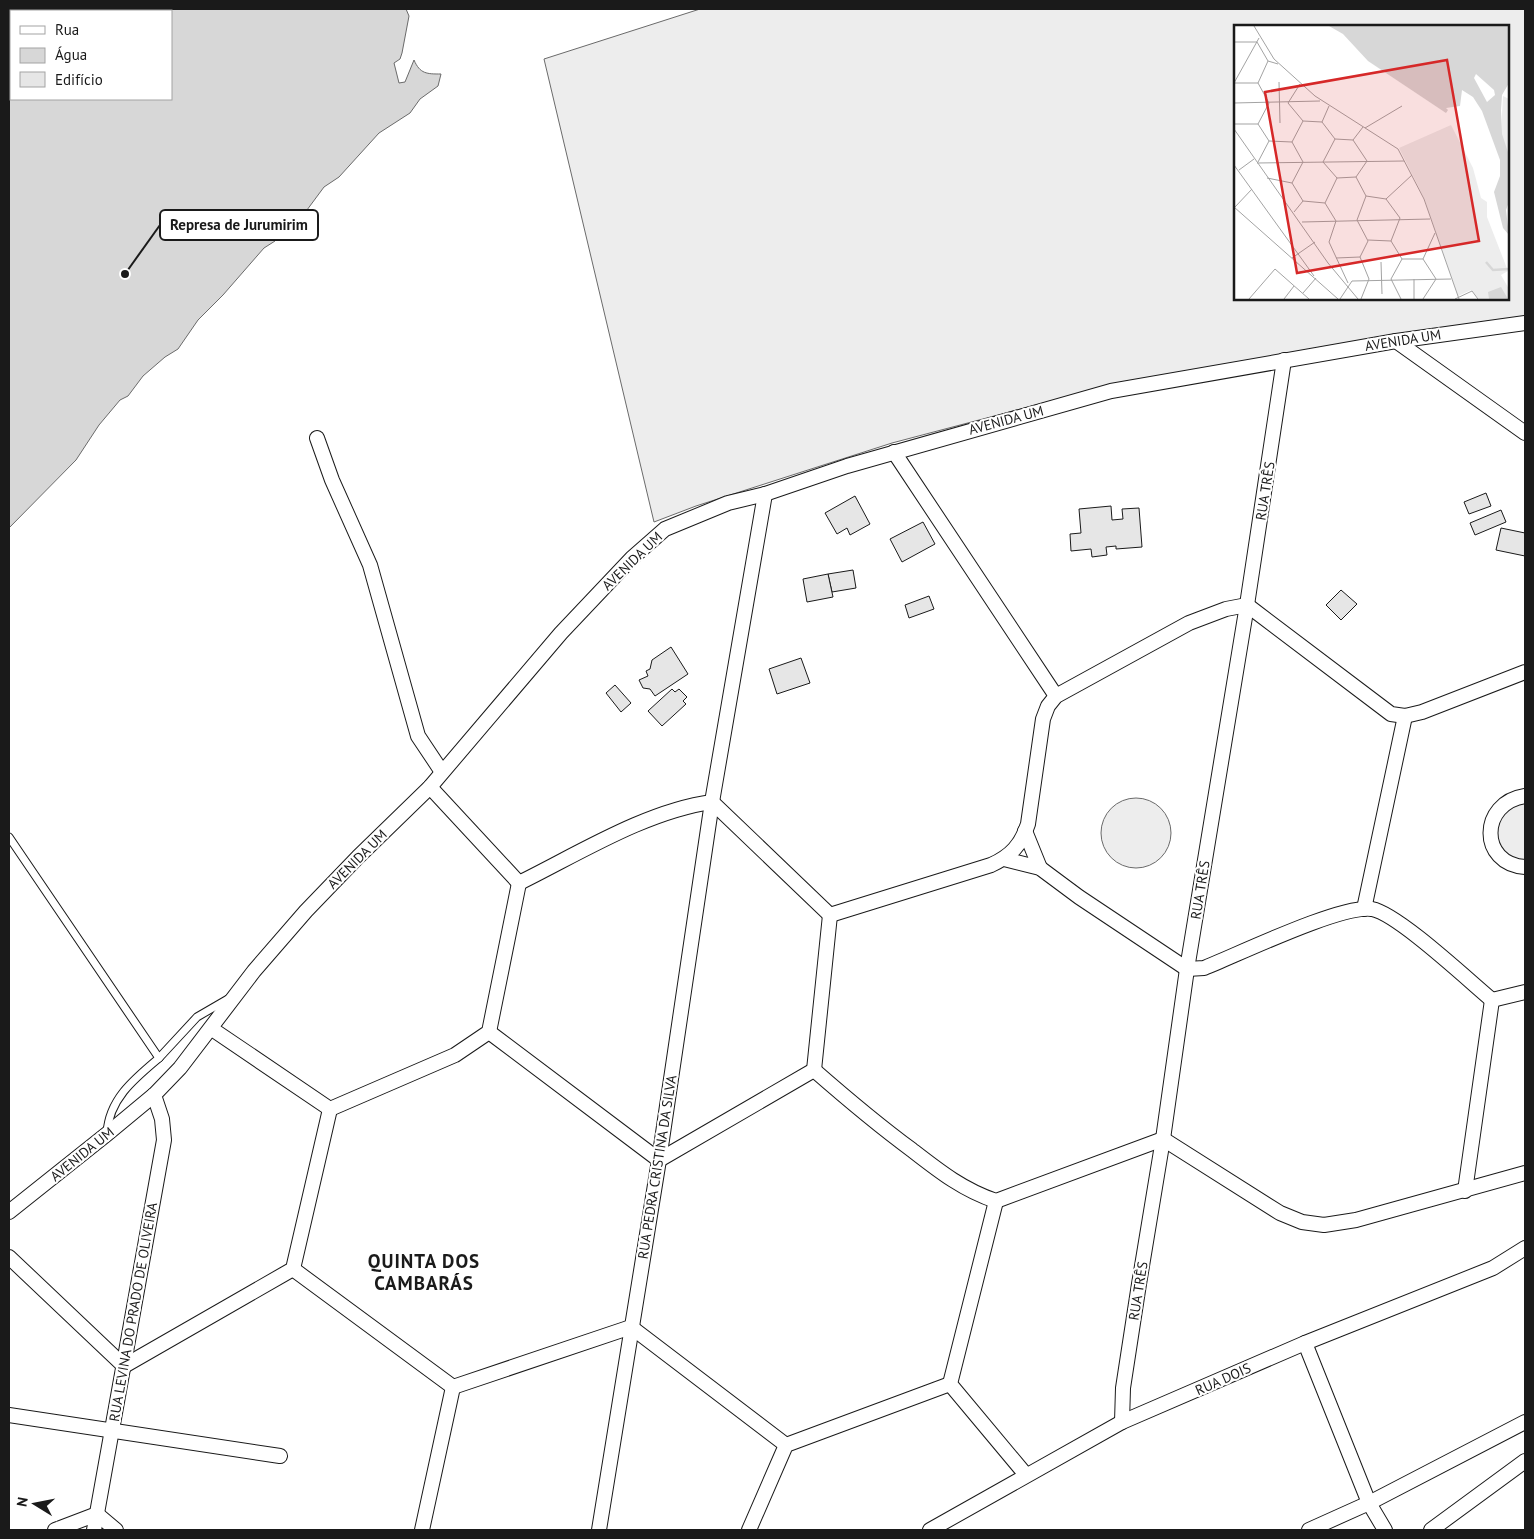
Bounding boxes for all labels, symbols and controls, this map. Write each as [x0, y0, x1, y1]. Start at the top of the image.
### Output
legend [10, 10, 172, 100]
text: Rua [55, 20, 79, 39]
inset map [1234, 25, 1509, 300]
text: Água [55, 45, 87, 64]
text: Edifício [55, 70, 103, 89]
callout: Represa de Jurumirim [160, 210, 318, 240]
text: Represa de Jurumirim [170, 215, 308, 234]
street label: AVENIDA UM [1364, 325, 1442, 355]
street label: AVENIDA UM [967, 401, 1045, 439]
street label: RUA TRÊS [1251, 460, 1279, 522]
street label: AVENIDA UM [598, 528, 666, 594]
street label: AVENIDA UM [323, 825, 391, 893]
street label: RUA TRÊS [1186, 859, 1214, 921]
street label: RUA PEDRA CRISTINA DA SILVA [634, 1073, 681, 1260]
street label: AVENIDA UM [46, 1123, 118, 1185]
street label: RUA LEVINA DO PRADO DE OLIVEIRA [105, 1200, 161, 1423]
district label: QUINTA DOS CAMBARÁS [368, 1249, 480, 1295]
street label: RUA TRÊS [1124, 1260, 1152, 1322]
street label: RUA DOIS [1192, 1359, 1254, 1399]
north arrow [10, 1479, 60, 1529]
text: N [13, 1496, 32, 1508]

